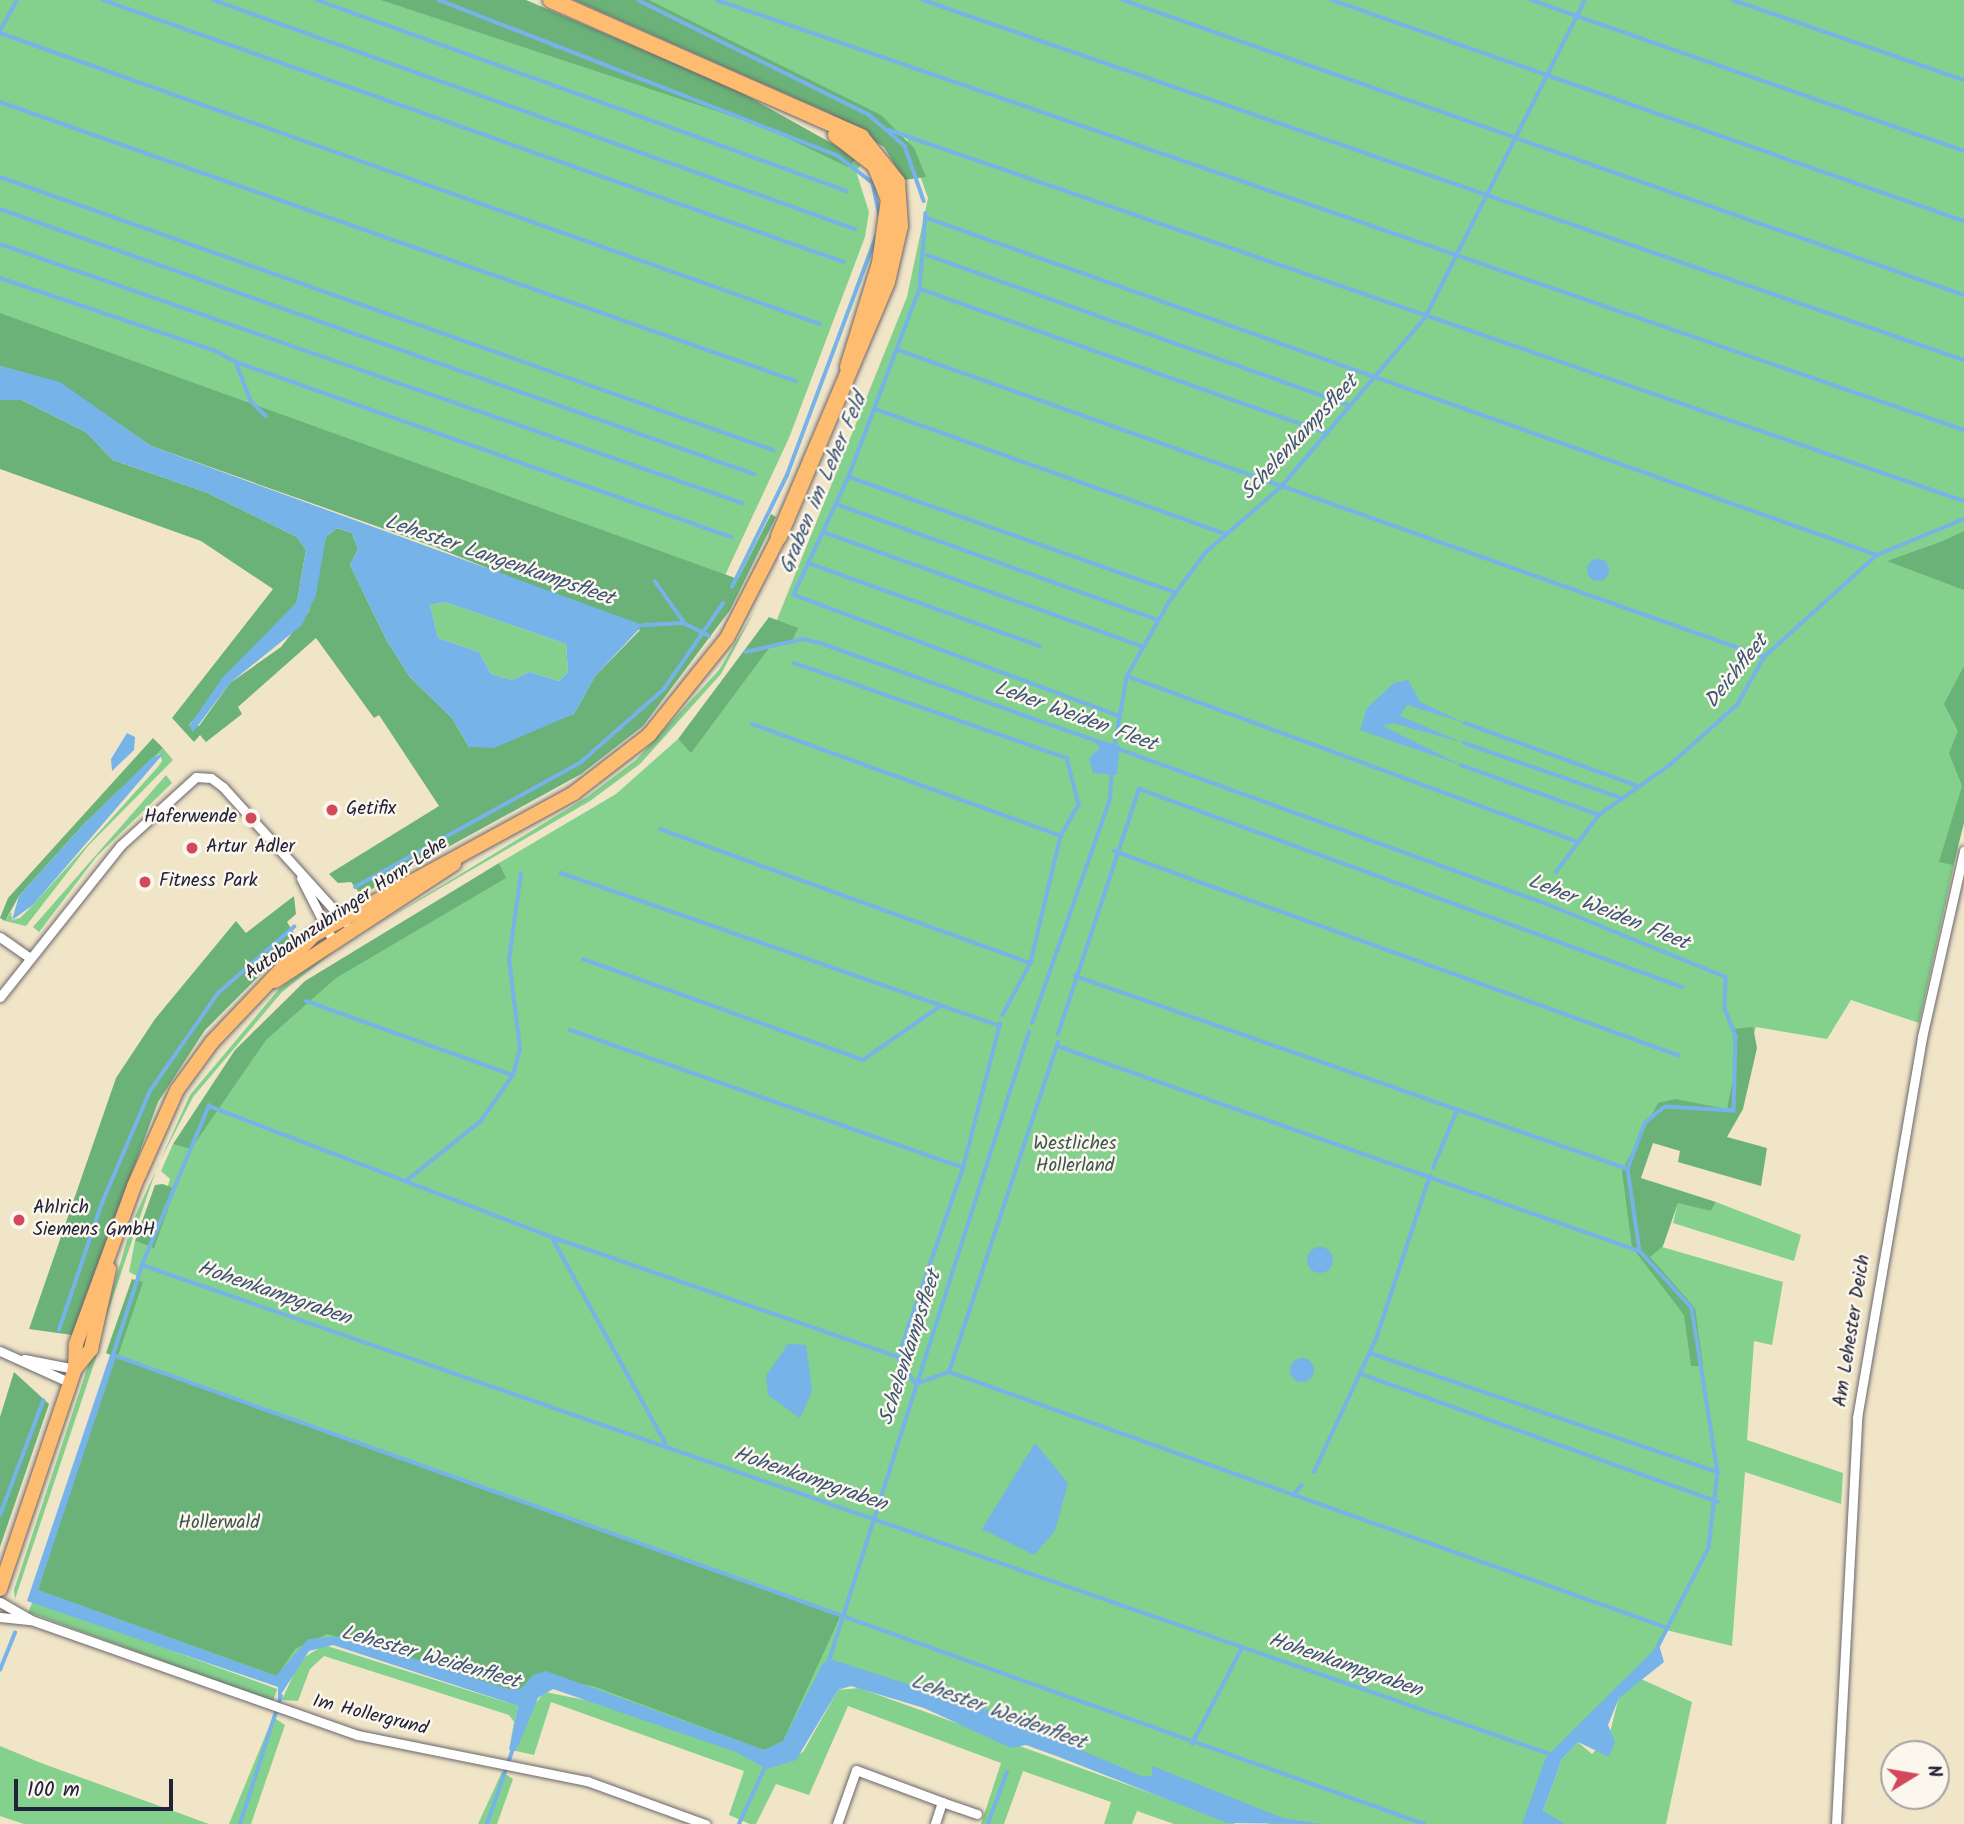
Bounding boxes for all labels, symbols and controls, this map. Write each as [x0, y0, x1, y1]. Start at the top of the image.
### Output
water label: Schelenkampsfleet [1236, 371, 1364, 505]
water label: Graben im Leher Feld [775, 390, 873, 578]
water label: Lehester Langenkampsfleet [381, 510, 617, 612]
water label: Deichfleet [1700, 630, 1774, 714]
water label: Leher Weiden Fleet [991, 676, 1159, 758]
place label: Getifix [346, 799, 396, 821]
marker: Getifix [324, 802, 340, 818]
place label: Haferwende [144, 807, 237, 829]
marker: Haferwende [243, 810, 259, 826]
street label: Autobahnzubringer Horn-Lehe [241, 832, 453, 986]
place label: Artur Adler [206, 837, 295, 859]
marker: Artur Adler [184, 840, 200, 856]
water label: Leher Weiden Fleet [1524, 869, 1692, 957]
place label: Fitness Park [159, 871, 258, 893]
marker: Fitness Park [137, 874, 153, 890]
park label: Westliches Hollerland [1033, 1134, 1117, 1178]
place label: Ahlrich Siemens GmbH [33, 1198, 155, 1242]
marker: Ahlrich Siemens GmbH [11, 1212, 27, 1228]
street label: Am Lehester Deich [1830, 1253, 1876, 1409]
water label: Hohenkampgraben [194, 1256, 354, 1332]
water label: Schelenkampsfleet [874, 1268, 948, 1428]
water label: Hohenkampgraben [730, 1442, 890, 1518]
park label: Hollerwald [178, 1513, 260, 1535]
water label: Lehester Weidenfleet [338, 1621, 522, 1695]
water label: Hohenkampgraben [1265, 1628, 1425, 1704]
water label: Lehester Weidenfleet [907, 1670, 1089, 1756]
street label: Im Hollergrund [310, 1691, 430, 1741]
north arrow [1880, 1740, 1950, 1810]
text: N [1918, 1763, 1950, 1780]
scale bar [18, 1764, 177, 1808]
text: 100 m [27, 1774, 80, 1807]

